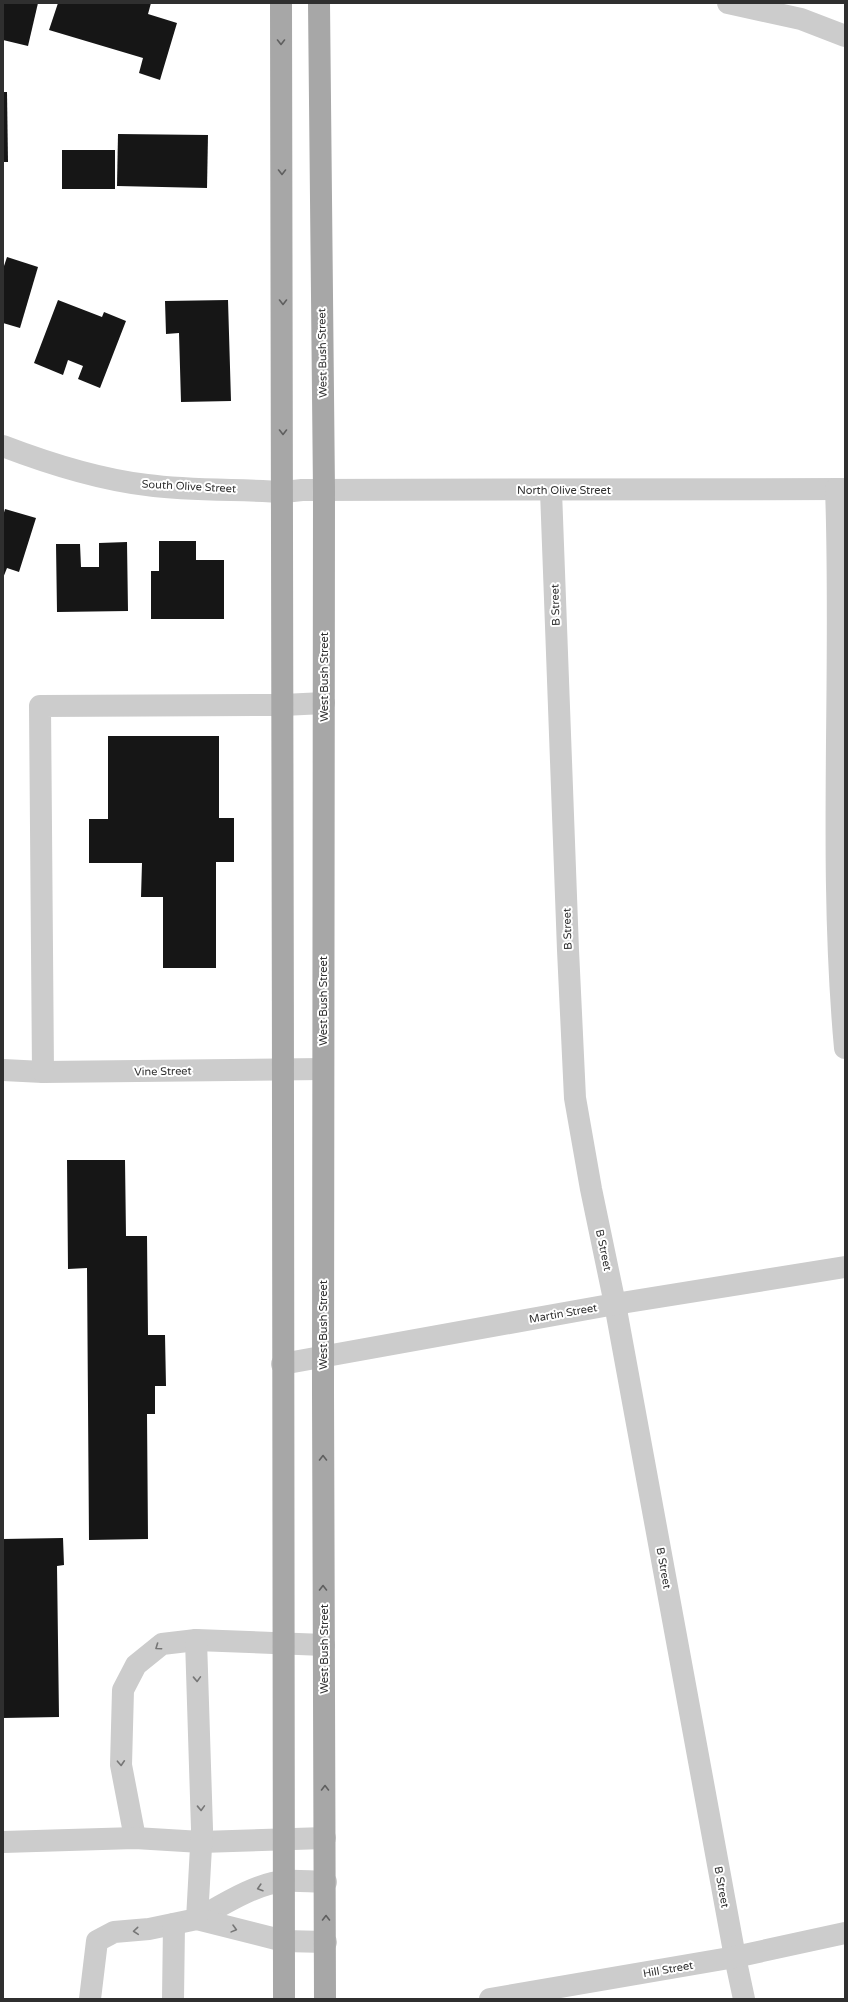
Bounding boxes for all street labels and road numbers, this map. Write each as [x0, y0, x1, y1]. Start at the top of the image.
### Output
street label: West Bush Street [315, 308, 330, 398]
street label: South Olive Street [141, 478, 237, 495]
street label: North Olive Street [517, 484, 611, 497]
street label: B Street [548, 584, 563, 626]
street label: West Bush Street [318, 632, 331, 722]
street label: B Street [560, 908, 575, 950]
street label: West Bush Street [317, 956, 330, 1046]
street label: Vine Street [134, 1064, 192, 1079]
street label: B Street [593, 1228, 614, 1272]
street label: West Bush Street [317, 1280, 330, 1370]
street label: Martin Street [528, 1301, 598, 1326]
street label: B Street [653, 1546, 674, 1590]
street label: West Bush Street [318, 1604, 331, 1694]
street label: B Street [711, 1865, 732, 1909]
street label: Hill Street [642, 1959, 694, 1980]

